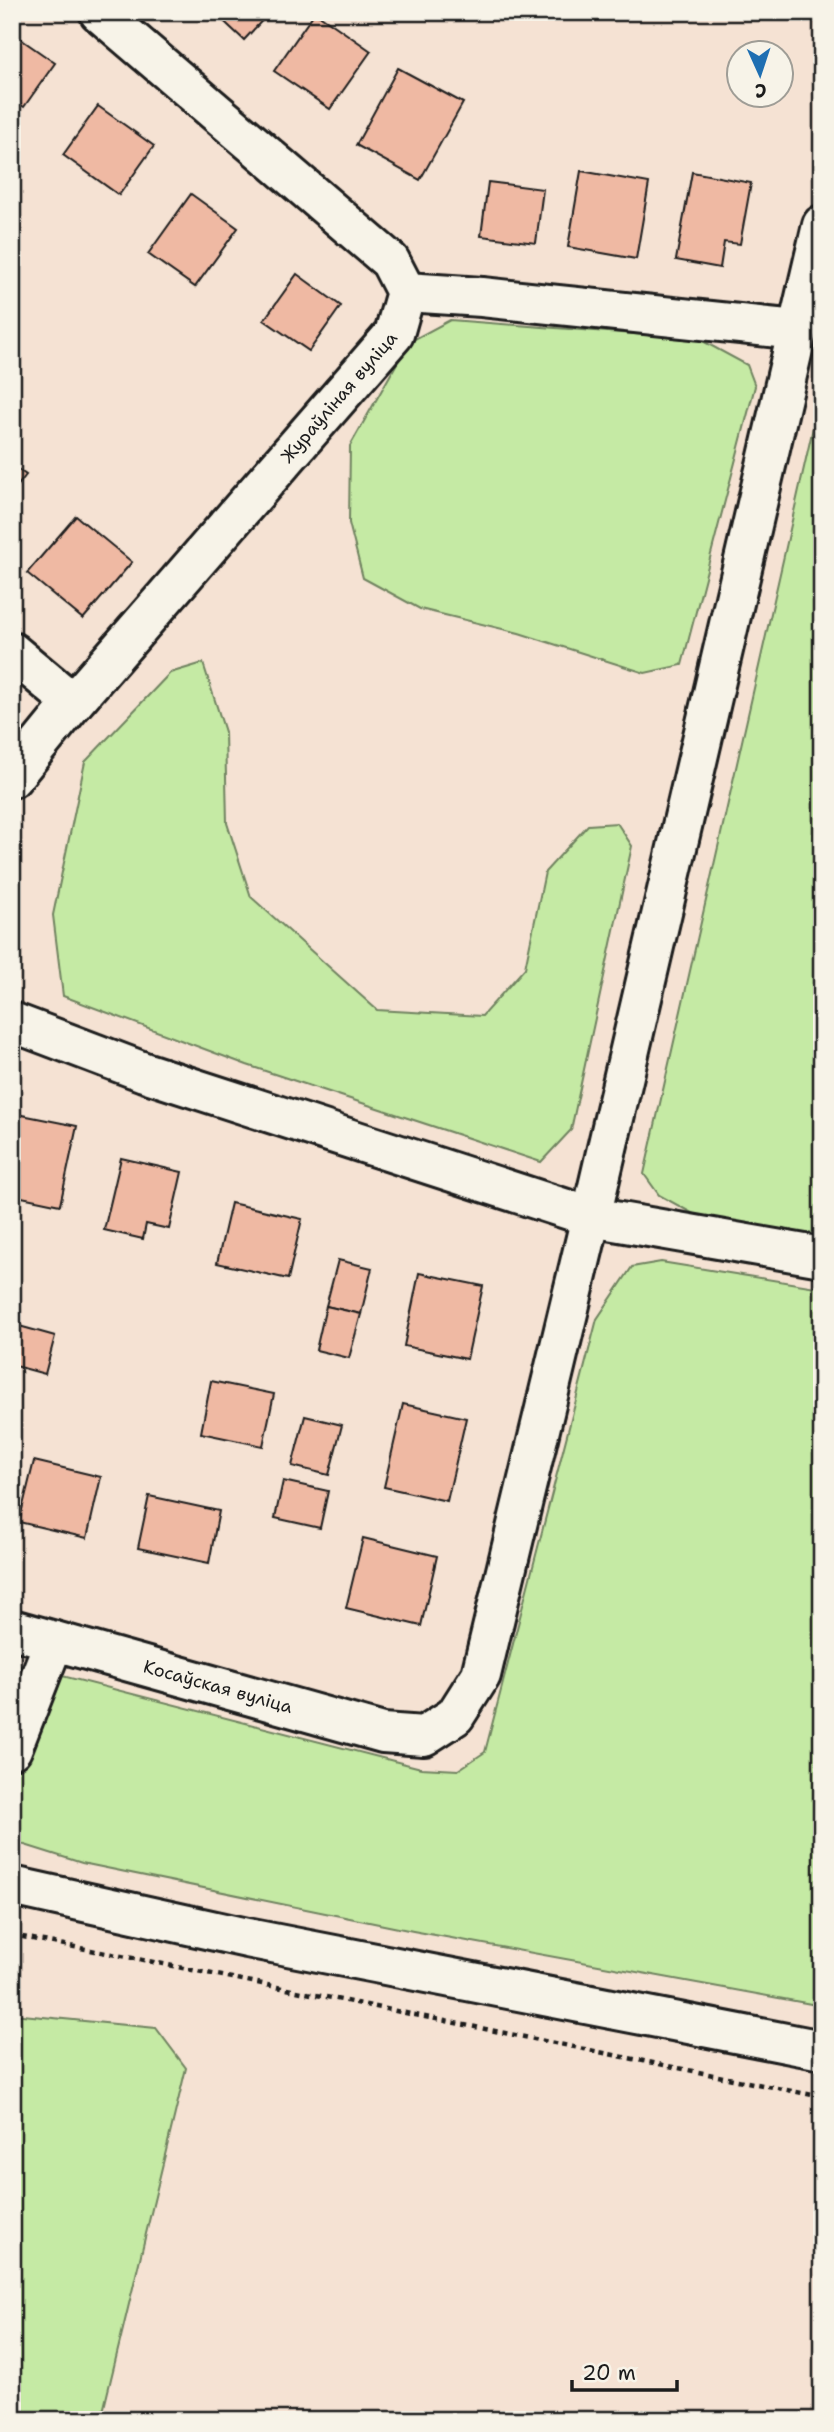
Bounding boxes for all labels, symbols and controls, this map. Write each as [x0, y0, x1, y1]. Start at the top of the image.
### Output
north arrow [726, 38, 796, 108]
text: С [754, 78, 767, 103]
street label: Жураўліная вуліца [275, 326, 403, 468]
street label: Косаўская вуліца [141, 1654, 295, 1719]
scale bar [572, 2348, 676, 2392]
text: 20 m [582, 2359, 636, 2387]

